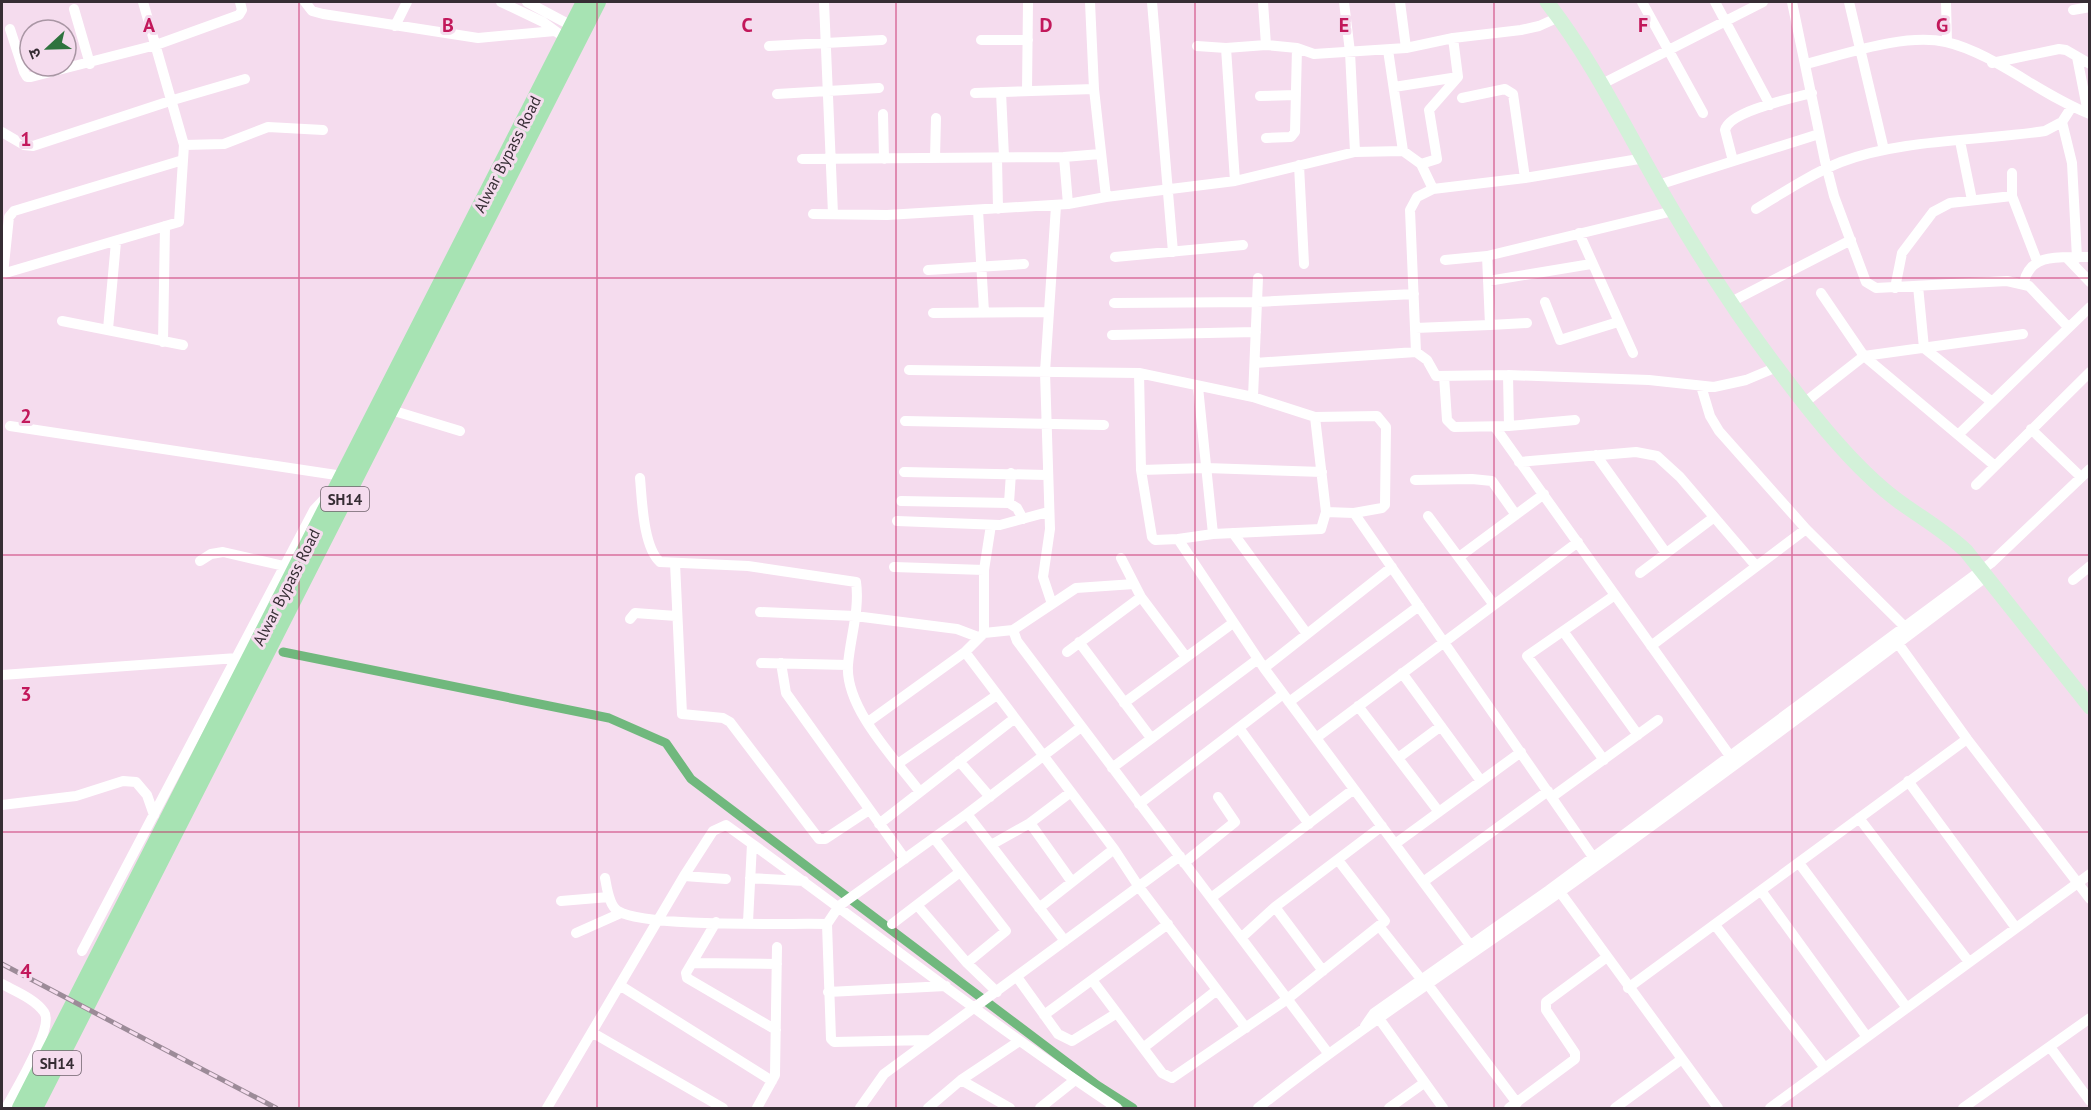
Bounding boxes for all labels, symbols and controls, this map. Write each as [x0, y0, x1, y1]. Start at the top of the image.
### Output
text: A [143, 12, 156, 38]
text: B [442, 12, 454, 38]
text: C [741, 12, 753, 38]
text: D [1040, 12, 1053, 38]
text: E [1339, 12, 1349, 38]
text: F [1638, 12, 1648, 38]
text: G [1936, 12, 1948, 38]
north arrow [18, 18, 78, 78]
text: उ [23, 45, 45, 62]
street label: Alwar Bypass Road [469, 92, 545, 216]
text: 1 [20, 126, 32, 152]
text: 2 [20, 403, 32, 429]
road number: SH14 [321, 487, 369, 511]
street label: Alwar Bypass Road [248, 525, 324, 649]
text: 3 [20, 681, 32, 707]
text: 4 [20, 958, 32, 984]
road number: SH14 [33, 1051, 81, 1075]

